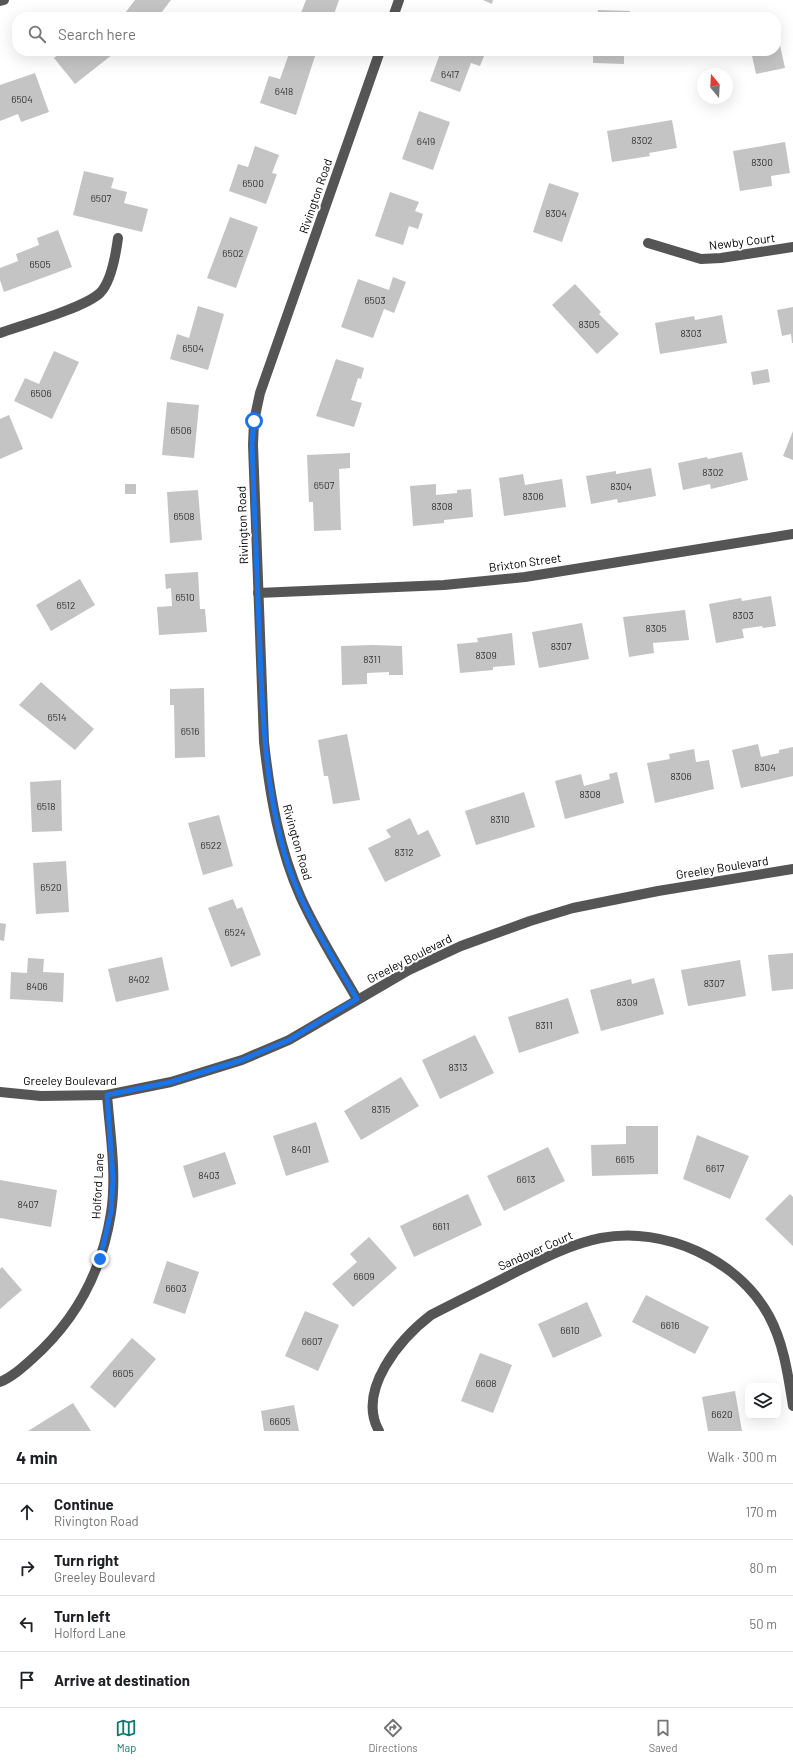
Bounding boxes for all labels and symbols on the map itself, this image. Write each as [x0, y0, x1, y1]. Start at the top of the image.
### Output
house number: 6417 [441, 68, 459, 80]
north arrow [697, 68, 733, 104]
house number: 6418 [275, 85, 293, 97]
house number: 6504 [11, 93, 33, 105]
house number: 8302 [631, 134, 653, 146]
house number: 6419 [417, 135, 435, 147]
house number: 8300 [751, 156, 773, 168]
street label: Rivington Road [296, 157, 334, 235]
house number: 6500 [242, 177, 264, 189]
house number: 6507 [91, 192, 112, 204]
house number: 8304 [545, 207, 567, 219]
street label: Newby Court [708, 230, 776, 252]
house number: 6502 [222, 247, 244, 259]
house number: 6505 [29, 258, 51, 270]
house number: 6503 [364, 294, 386, 306]
house number: 8305 [578, 318, 600, 330]
house number: 8303 [680, 327, 702, 339]
house number: 6504 [182, 342, 204, 354]
house number: 6506 [30, 387, 52, 399]
route start [245, 412, 263, 430]
house number: 6506 [170, 424, 192, 436]
house number: 8302 [702, 466, 724, 478]
house number: 6507 [314, 479, 335, 491]
house number: 8304 [610, 480, 632, 492]
street label: Rivington Road [234, 486, 250, 564]
house number: 8306 [522, 490, 544, 502]
house number: 8308 [431, 500, 453, 512]
house number: 6508 [173, 510, 195, 522]
street label: Brixton Street [488, 550, 562, 574]
house number: 6510 [175, 591, 195, 603]
house number: 6512 [57, 599, 75, 611]
house number: 8303 [732, 609, 754, 621]
house number: 8305 [645, 622, 667, 634]
house number: 8307 [551, 640, 572, 652]
house number: 8309 [475, 649, 497, 661]
house number: 8311 [363, 653, 381, 665]
house number: 6514 [47, 711, 67, 723]
house number: 6516 [181, 725, 199, 737]
house number: 8304 [754, 761, 776, 773]
house number: 8306 [670, 770, 692, 782]
house number: 8308 [579, 788, 601, 800]
house number: 6518 [37, 800, 55, 812]
street label: Rivington Road [280, 802, 316, 882]
house number: 8310 [490, 813, 510, 825]
house number: 6522 [200, 839, 222, 851]
house number: 8312 [394, 846, 414, 858]
street label: Greeley Boulevard [675, 853, 769, 881]
house number: 6520 [40, 881, 62, 893]
house number: 6524 [224, 926, 246, 938]
street label: Greeley Boulevard [364, 931, 454, 985]
house number: 8402 [128, 973, 150, 985]
house number: 8307 [704, 977, 725, 989]
house number: 8406 [26, 980, 48, 992]
house number: 8309 [616, 996, 638, 1008]
house number: 8311 [535, 1019, 553, 1031]
house number: 8313 [449, 1061, 467, 1073]
street label: Greeley Boulevard [23, 1073, 117, 1087]
house number: 8315 [372, 1103, 390, 1115]
house number: 8401 [291, 1143, 311, 1155]
street label: Holford Lane [88, 1152, 106, 1220]
house number: 6615 [616, 1153, 634, 1165]
house number: 6617 [706, 1162, 724, 1174]
house number: 8403 [198, 1169, 220, 1181]
house number: 6613 [517, 1173, 535, 1185]
house number: 8407 [17, 1198, 39, 1210]
house number: 6611 [432, 1220, 450, 1232]
street label: Sandover Court [496, 1227, 574, 1273]
route end [91, 1250, 109, 1268]
house number: 6609 [353, 1270, 375, 1282]
house number: 6603 [165, 1282, 187, 1294]
house number: 6616 [661, 1319, 679, 1331]
house number: 6610 [560, 1324, 580, 1336]
house number: 6607 [302, 1335, 323, 1347]
house number: 6605 [112, 1367, 134, 1379]
house number: 6608 [475, 1377, 497, 1389]
house number: 6620 [711, 1408, 733, 1420]
house number: 6605 [269, 1415, 291, 1427]

